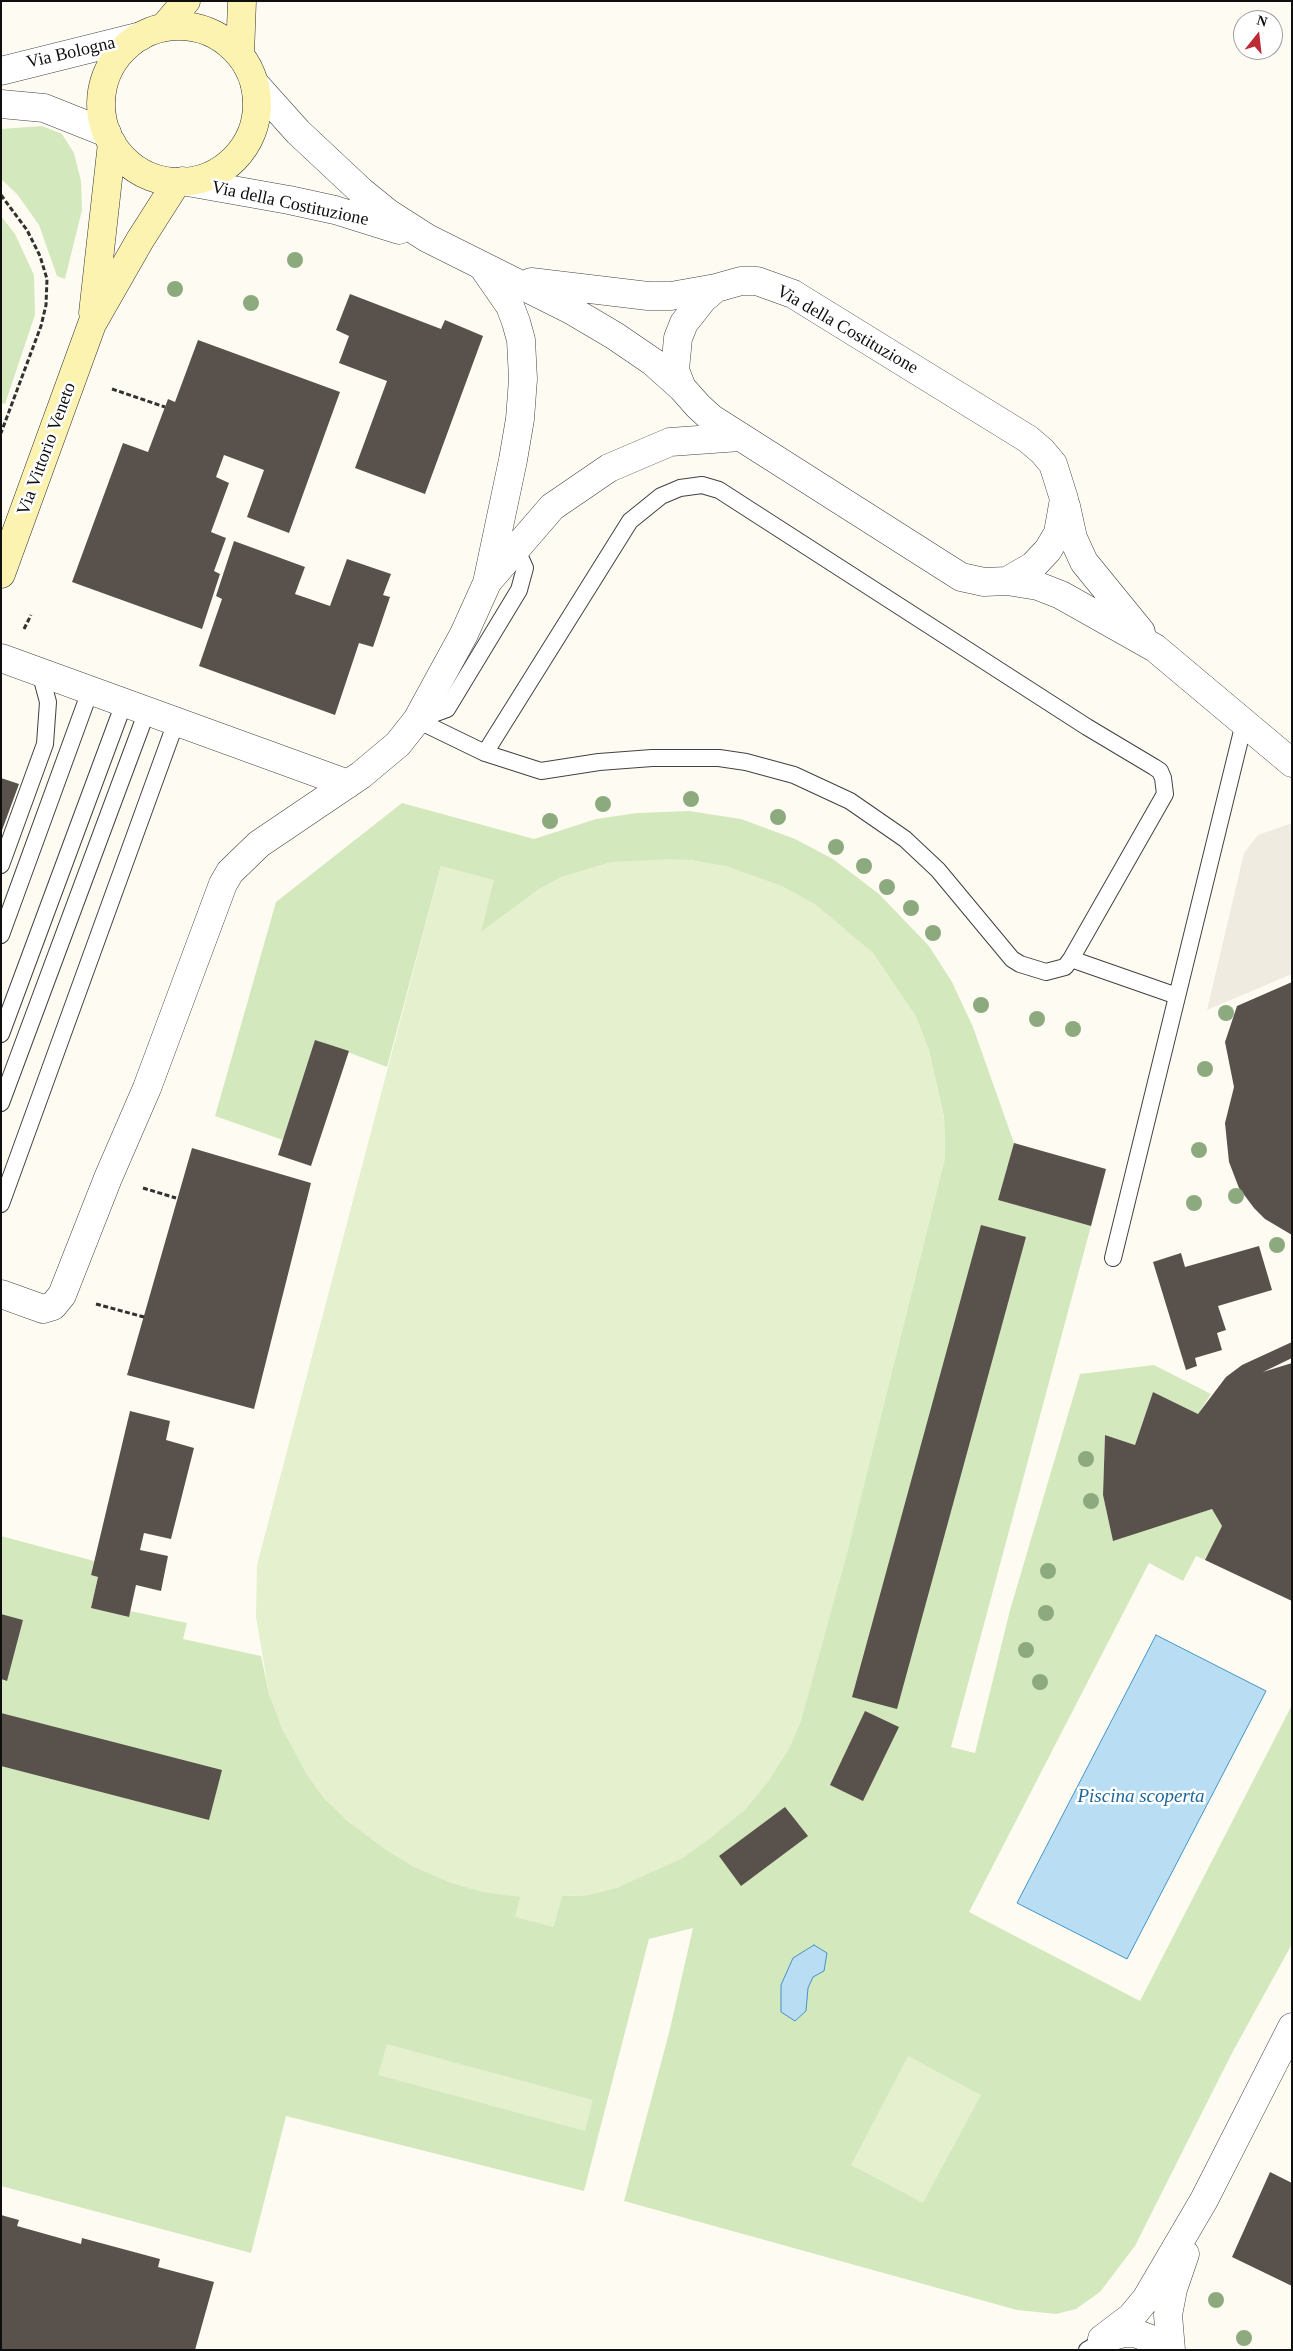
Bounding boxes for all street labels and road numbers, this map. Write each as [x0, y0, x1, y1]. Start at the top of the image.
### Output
street label: Via Bologna [25, 32, 117, 74]
street label: Via della Costituzione [210, 177, 370, 231]
street label: Via della Costituzione [772, 281, 922, 379]
street label: Via Vittorio Veneto [13, 380, 81, 518]

